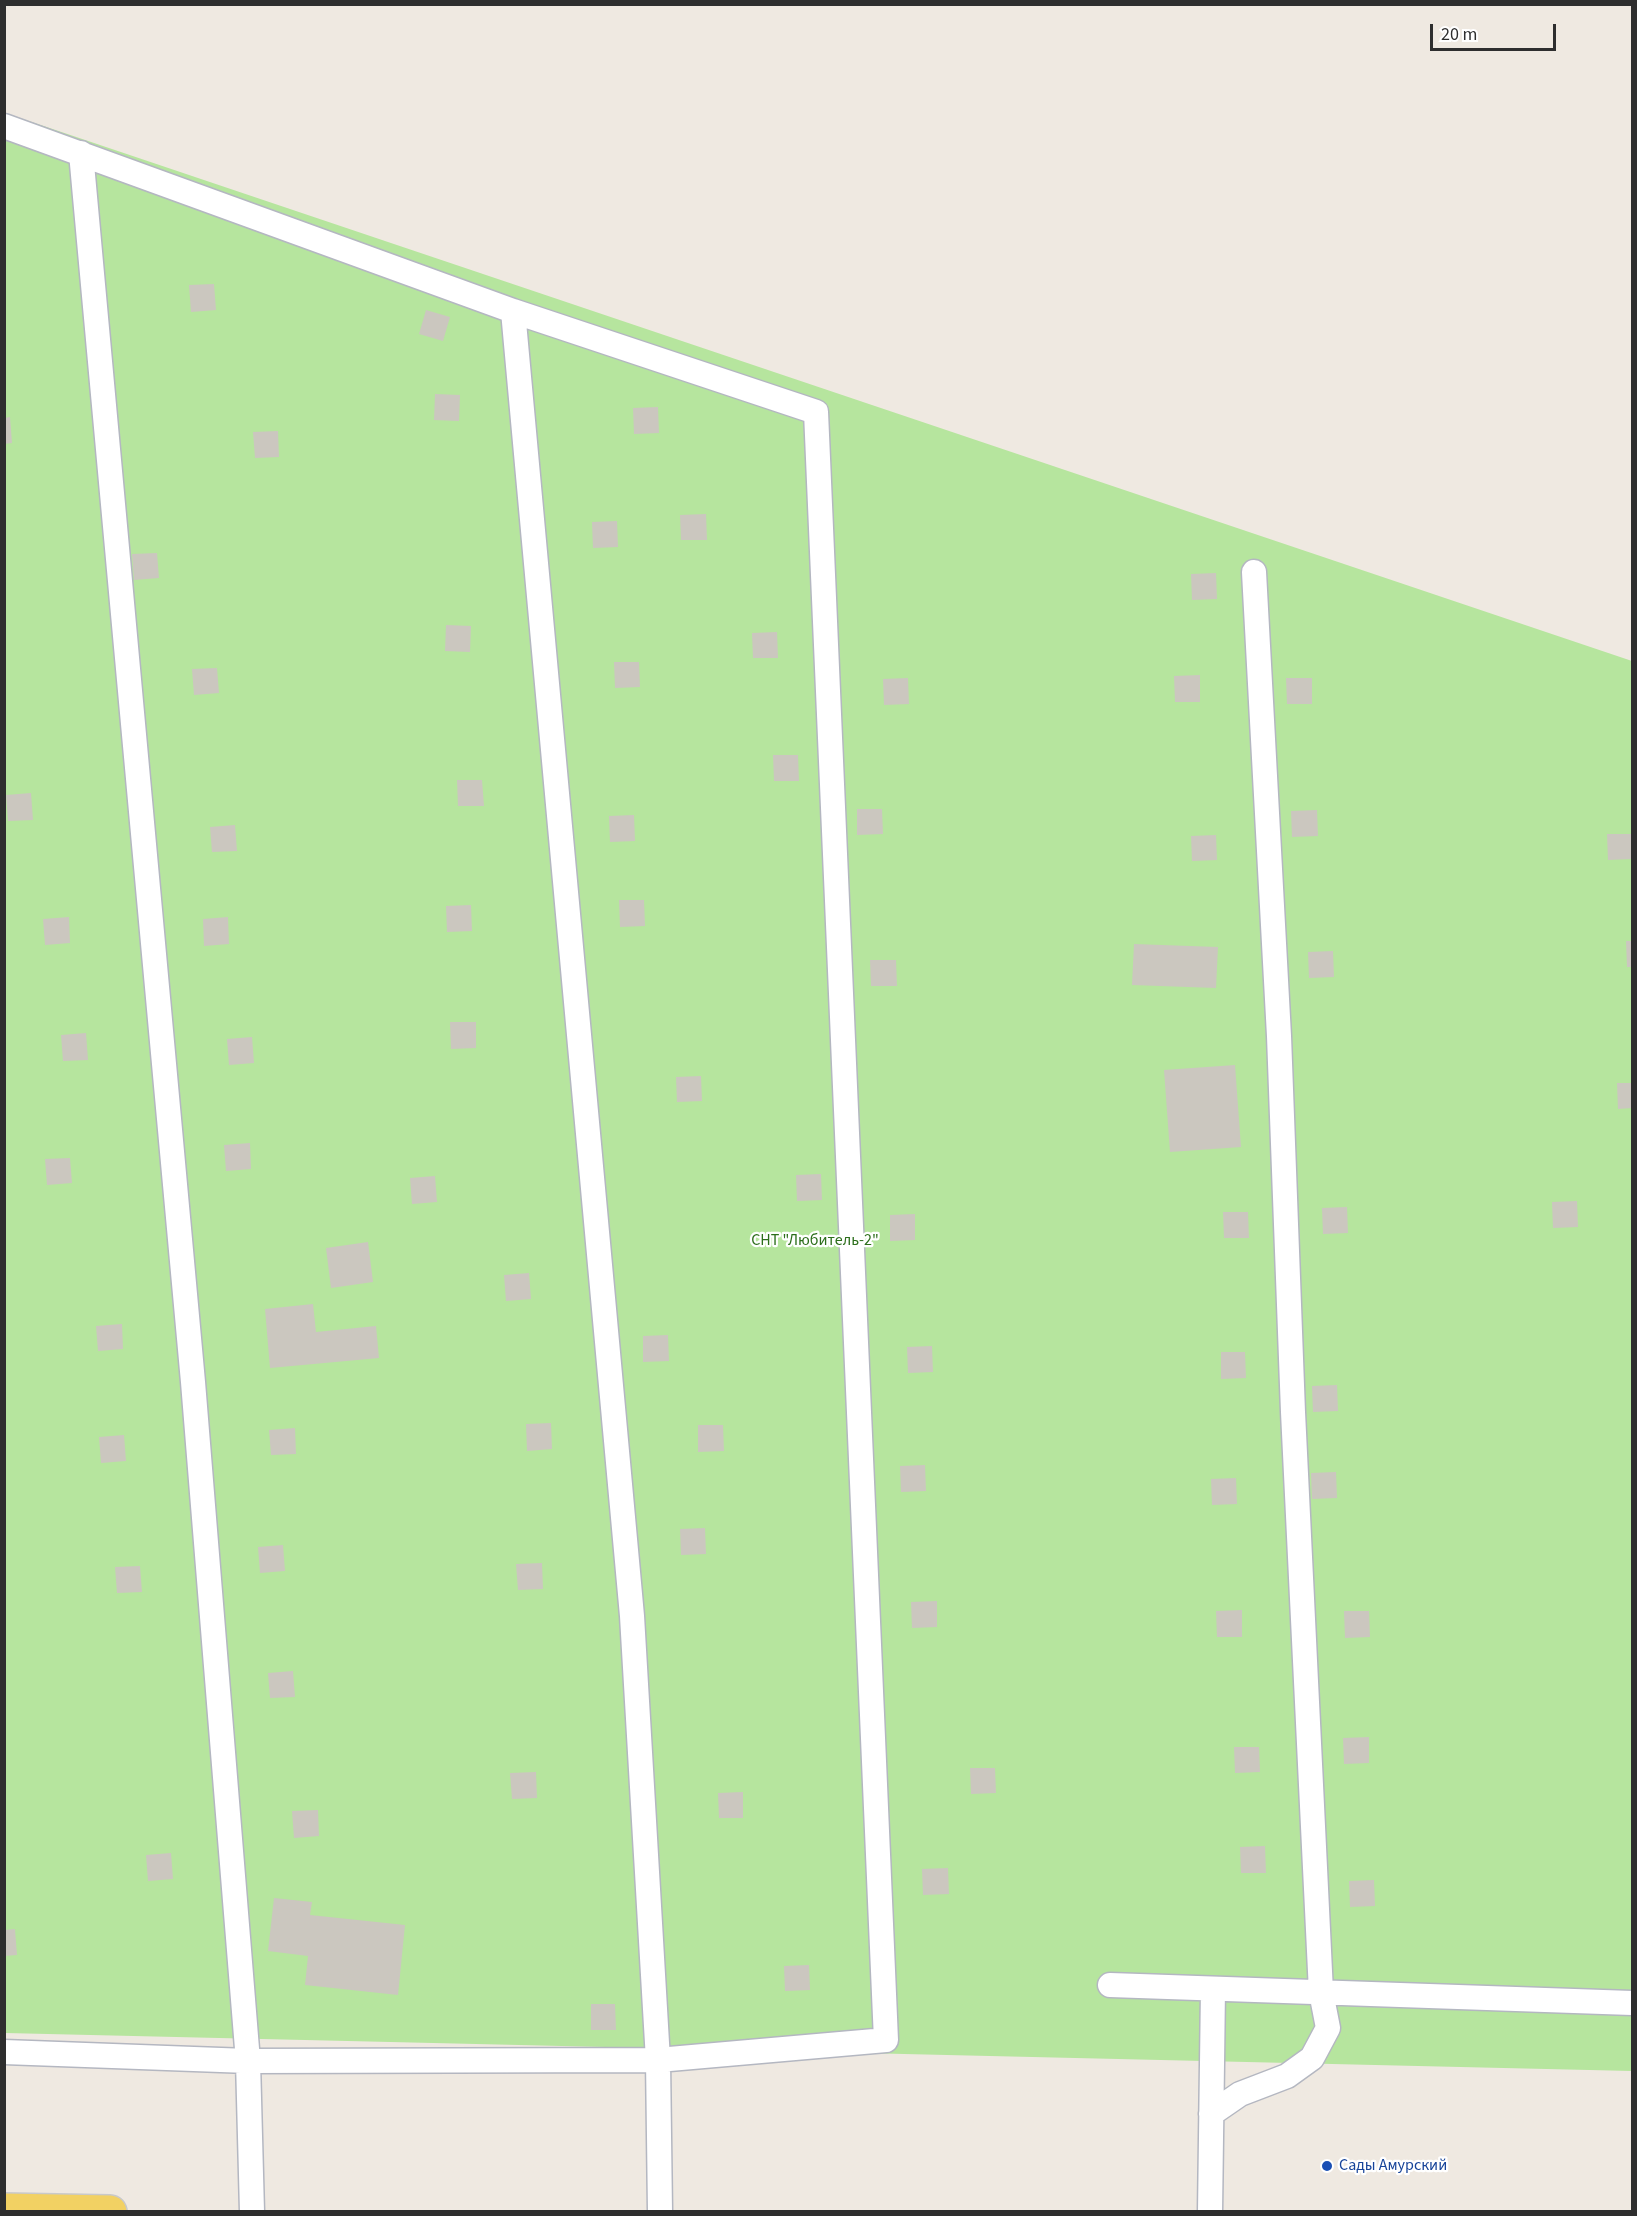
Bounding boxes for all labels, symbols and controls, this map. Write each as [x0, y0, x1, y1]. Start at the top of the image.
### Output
scale bar [1433, 12, 1559, 50]
text: 20 m [1441, 22, 1477, 47]
park label: СНТ "Любитель-2" [751, 1231, 879, 1251]
place label: Сады Амурский [1339, 2156, 1447, 2176]
marker: Сады Амурский [1320, 2159, 1334, 2173]

